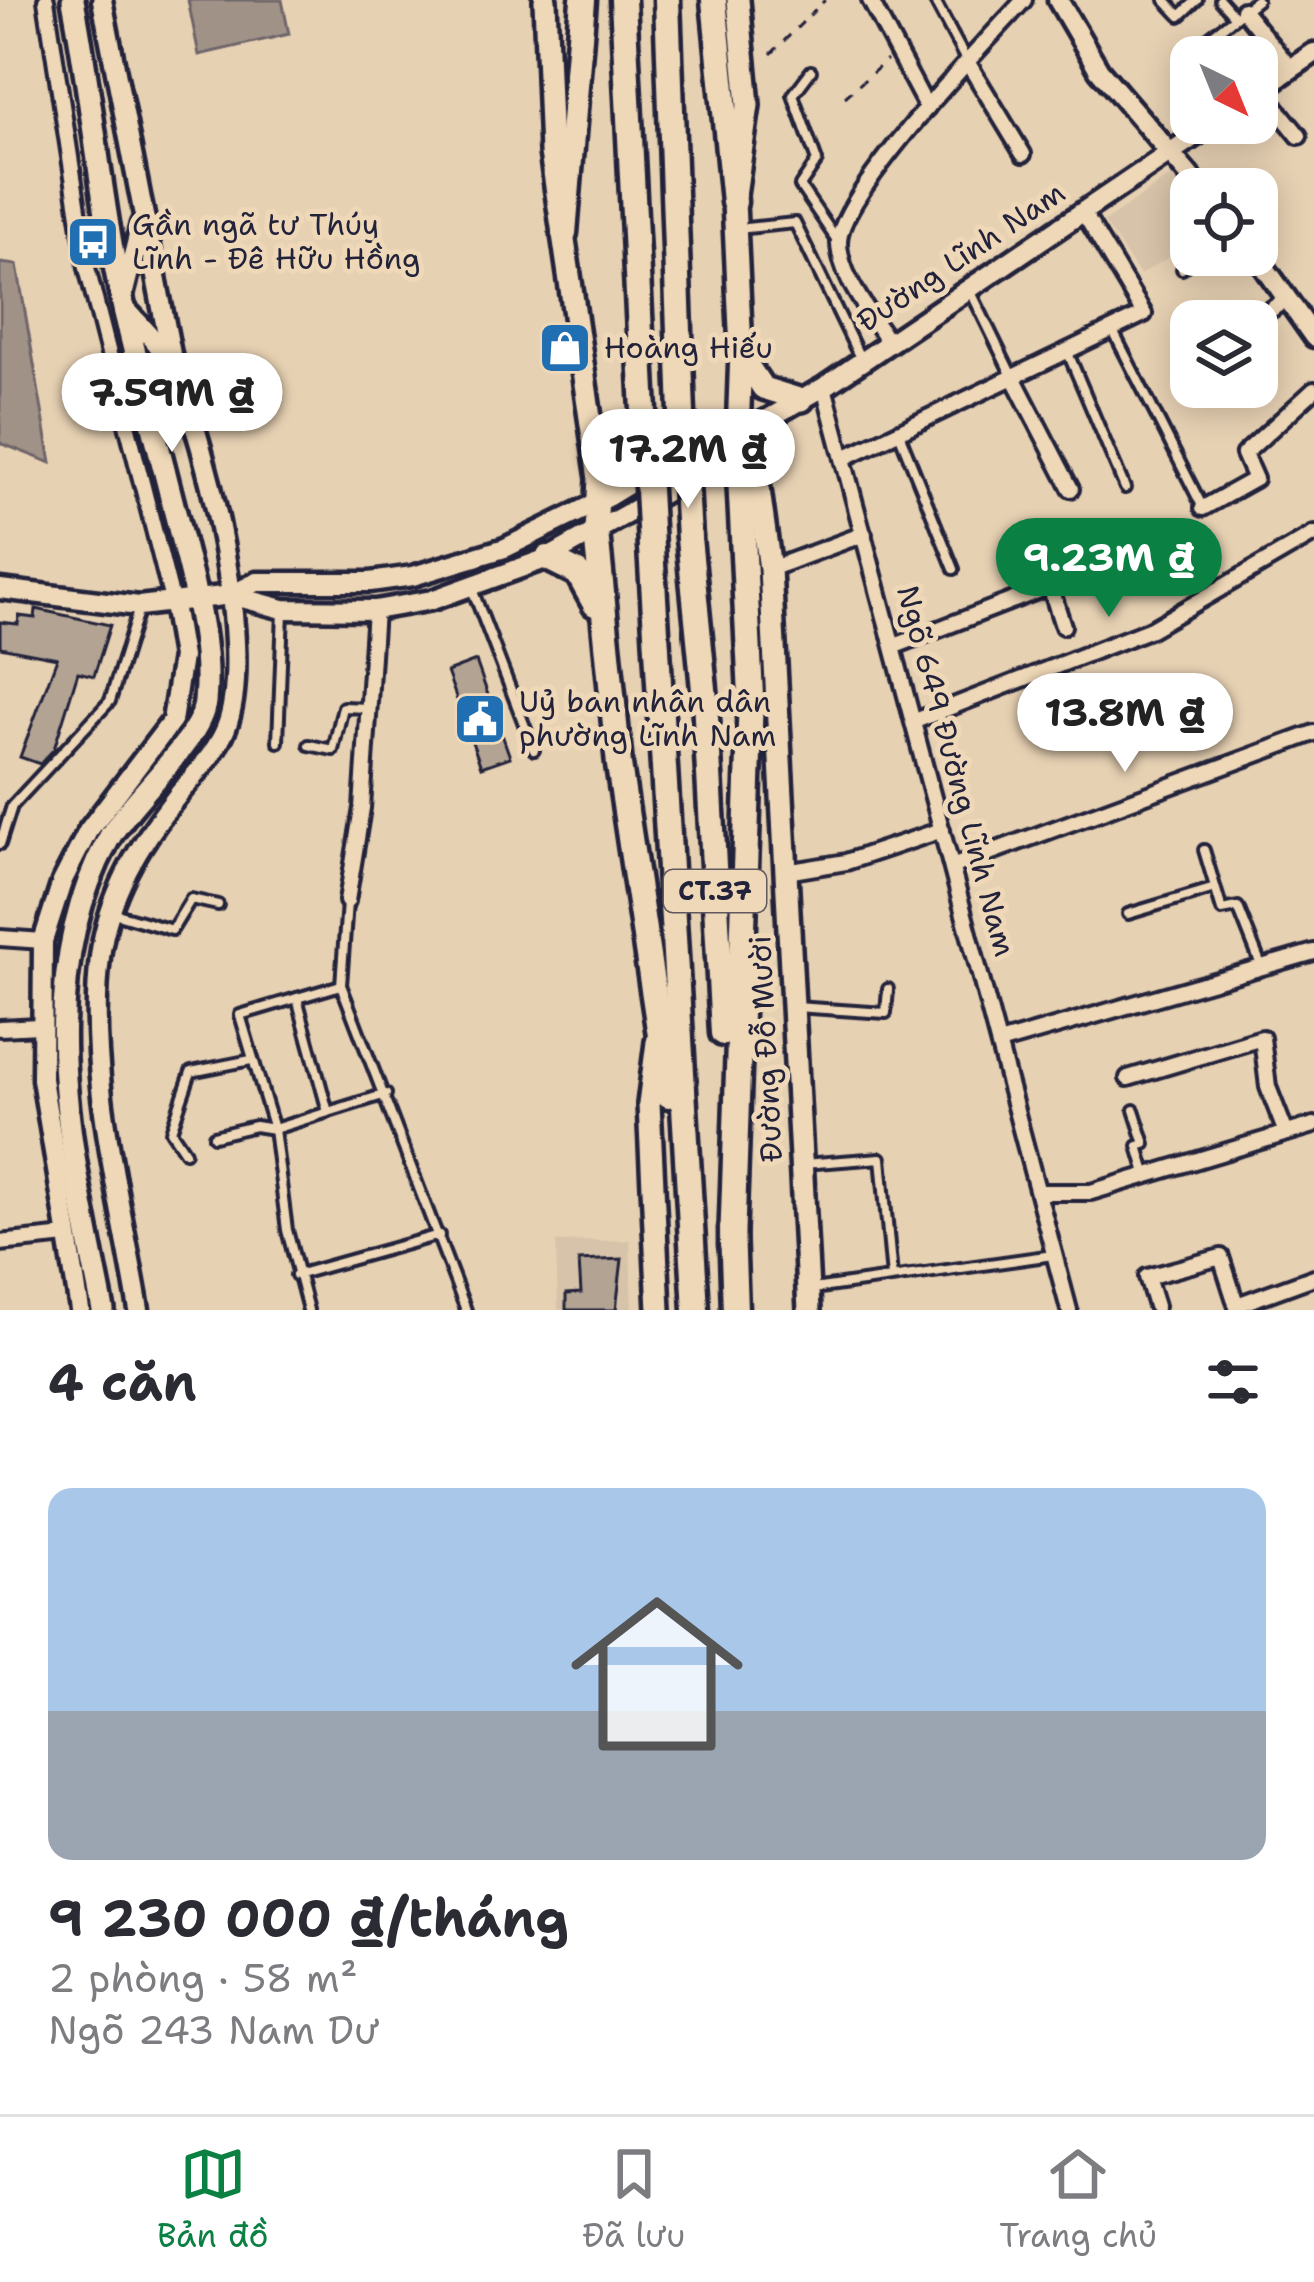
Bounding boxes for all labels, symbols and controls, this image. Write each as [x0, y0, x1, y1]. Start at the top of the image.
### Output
north arrow [1170, 36, 1278, 144]
map controls [1170, 36, 1278, 408]
button: locate [1170, 168, 1278, 276]
street label: Đường Lĩnh Nam [849, 172, 1073, 341]
place label: Gần ngã tư Thúy Lĩnh - Đê Hữu Hồng [132, 204, 420, 279]
bus stop icon: Gần ngã tư Thúy Lĩnh - Đê Hữu Hồng [65, 214, 121, 270]
button: layers [1170, 300, 1278, 408]
shop icon: Hoàng Hiếu [537, 320, 593, 376]
place label: Hoàng Hiếu [604, 327, 773, 368]
pin: 7.59M ₫ [61, 353, 283, 455]
text: 7.59M ₫ [89, 366, 255, 418]
pin: 17.2M ₫ [577, 409, 799, 511]
text: 17.2M ₫ [608, 422, 768, 474]
pin: 9.23M ₫ [998, 518, 1220, 620]
text: 9.23M ₫ [1023, 531, 1195, 583]
street label: Ngõ 649 Đường Lĩnh Nam [887, 581, 1026, 961]
pin: 13.8M ₫ [1014, 673, 1236, 775]
place label: Uỷ ban nhân dân phường Lĩnh Nam [519, 681, 776, 756]
text: 13.8M ₫ [1044, 686, 1206, 738]
public building icon: Uỷ ban nhân dân phường Lĩnh Nam [452, 691, 508, 747]
road number: CT.37 [664, 870, 766, 912]
street label: Đường Đỗ Mười [739, 935, 792, 1163]
text: 4 căn [48, 1348, 197, 1416]
icon: filters [1200, 1349, 1266, 1415]
icon: home [549, 1566, 765, 1782]
text: 9 230 000 ₫/tháng [48, 1884, 569, 1952]
text: 2 phòng · 58 m² [48, 1952, 358, 2004]
text: Ngõ 243 Nam Dư [48, 2004, 379, 2056]
tab: Bản đồ [157, 2141, 268, 2258]
tab: Đã lưu [582, 2141, 685, 2258]
tab: Trang chủ [999, 2141, 1157, 2258]

